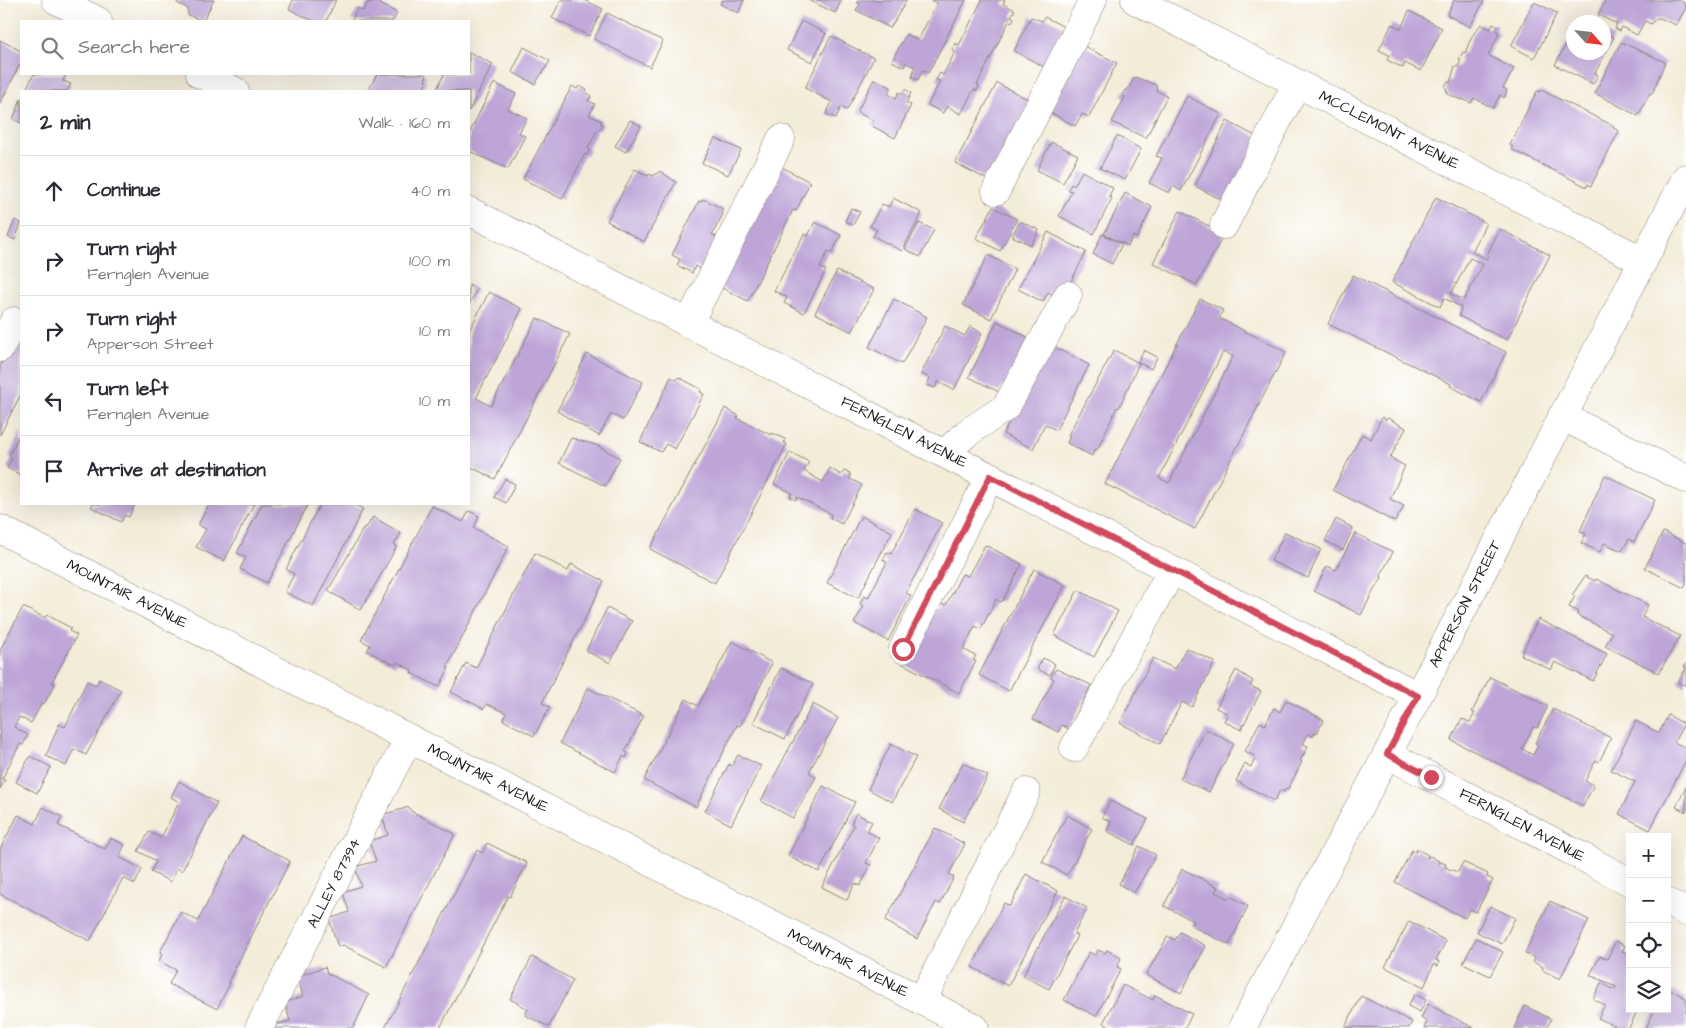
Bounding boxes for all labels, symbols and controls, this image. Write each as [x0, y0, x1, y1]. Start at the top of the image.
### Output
north arrow [1566, 15, 1611, 60]
search box [20, 20, 470, 75]
icon: search [38, 34, 66, 62]
text: Search here [78, 34, 190, 61]
street label: MCCLEMONT AVENUE [1315, 86, 1463, 175]
text: 2 min [40, 108, 90, 137]
text: Walk · 160 m [358, 112, 450, 134]
icon: ahead [40, 177, 68, 205]
text: Continue [87, 177, 161, 204]
text: 40 m [410, 180, 450, 202]
text: Turn right [87, 236, 176, 263]
icon: right [40, 247, 68, 275]
text: 100 m [409, 250, 450, 272]
text: Fernglen Avenue [87, 263, 209, 285]
text: Turn right [87, 306, 176, 333]
icon: right [40, 317, 68, 345]
text: 10 m [419, 320, 450, 342]
text: Apperson Street [87, 333, 213, 355]
text: Turn left [87, 376, 168, 403]
icon: left [40, 387, 68, 415]
text: 10 m [419, 390, 450, 412]
street label: FERNGLEN AVENUE [837, 391, 971, 473]
text: Fernglen Avenue [87, 403, 209, 425]
icon: arrive [40, 457, 68, 485]
text: Arrive at destination [87, 457, 266, 484]
street label: APPERSON STREET [1424, 536, 1506, 671]
street label: MOUNTAIR AVENUE [63, 554, 191, 634]
route start [892, 638, 915, 661]
street label: MOUNTAIR AVENUE [424, 738, 552, 818]
route end [1420, 766, 1443, 789]
street label: FERNGLEN AVENUE [1456, 783, 1588, 867]
map controls [1626, 833, 1671, 1013]
button: + [1626, 833, 1671, 878]
street label: ALLEY 87394 [302, 834, 366, 932]
button: − [1626, 878, 1671, 923]
street label: MOUNTAIR AVENUE [784, 923, 912, 1003]
button: locate [1626, 923, 1671, 968]
button: layers [1626, 968, 1671, 1013]

